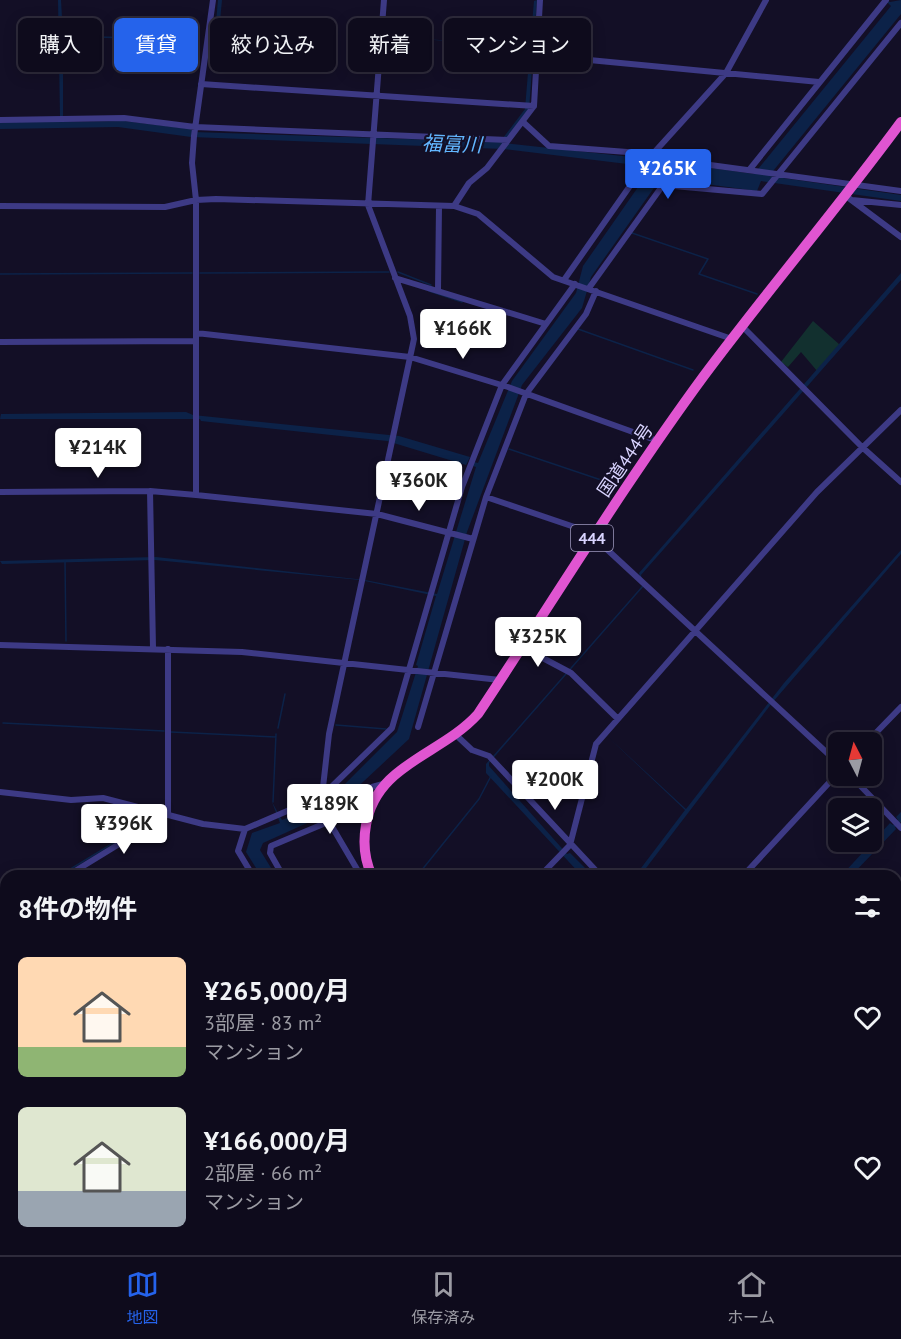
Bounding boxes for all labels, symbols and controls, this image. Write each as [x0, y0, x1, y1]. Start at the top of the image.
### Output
chip: 購入 [18, 18, 102, 72]
chip: 賃貸 [114, 18, 198, 72]
chip: 絞り込み [210, 18, 336, 72]
chip: 新着 [348, 18, 432, 72]
chip: マンション [444, 18, 591, 72]
water label: 福富川 [422, 130, 484, 158]
pin: ¥265K [626, 149, 710, 200]
text: ¥265K [639, 155, 697, 181]
pin: ¥166K [421, 309, 505, 360]
text: ¥166K [434, 315, 492, 341]
street label: 国道444号 [592, 419, 658, 501]
pin: ¥214K [56, 428, 140, 479]
text: ¥214K [69, 434, 127, 460]
pin: ¥360K [377, 461, 461, 512]
text: ¥360K [390, 467, 448, 493]
road number: 444 [571, 525, 613, 551]
pin: ¥325K [496, 617, 580, 668]
text: ¥325K [509, 623, 567, 649]
north arrow [828, 732, 882, 786]
map controls [828, 732, 882, 852]
pin: ¥200K [513, 760, 597, 811]
text: ¥200K [526, 766, 584, 792]
pin: ¥189K [288, 784, 372, 835]
text: ¥189K [301, 790, 359, 816]
button: layers [828, 798, 882, 852]
pin: ¥396K [82, 804, 166, 855]
text: ¥396K [95, 810, 153, 836]
icon: filters [851, 890, 884, 923]
text: 8件の物件 [18, 892, 137, 925]
text: ¥265,000/月 [204, 974, 350, 1007]
icon: home [66, 981, 138, 1053]
icon: heart [851, 1001, 884, 1034]
text: 3部屋 · 83 m² [204, 1010, 322, 1036]
text: マンション [204, 1039, 304, 1065]
text: ¥166,000/月 [204, 1124, 350, 1157]
icon: home [66, 1131, 138, 1203]
icon: heart [851, 1151, 884, 1184]
text: 2部屋 · 66 m² [204, 1160, 322, 1186]
text: マンション [204, 1189, 304, 1215]
tab: 地図 [126, 1268, 159, 1328]
tab: 保存済み [411, 1268, 475, 1328]
tab: ホーム [727, 1268, 775, 1328]

